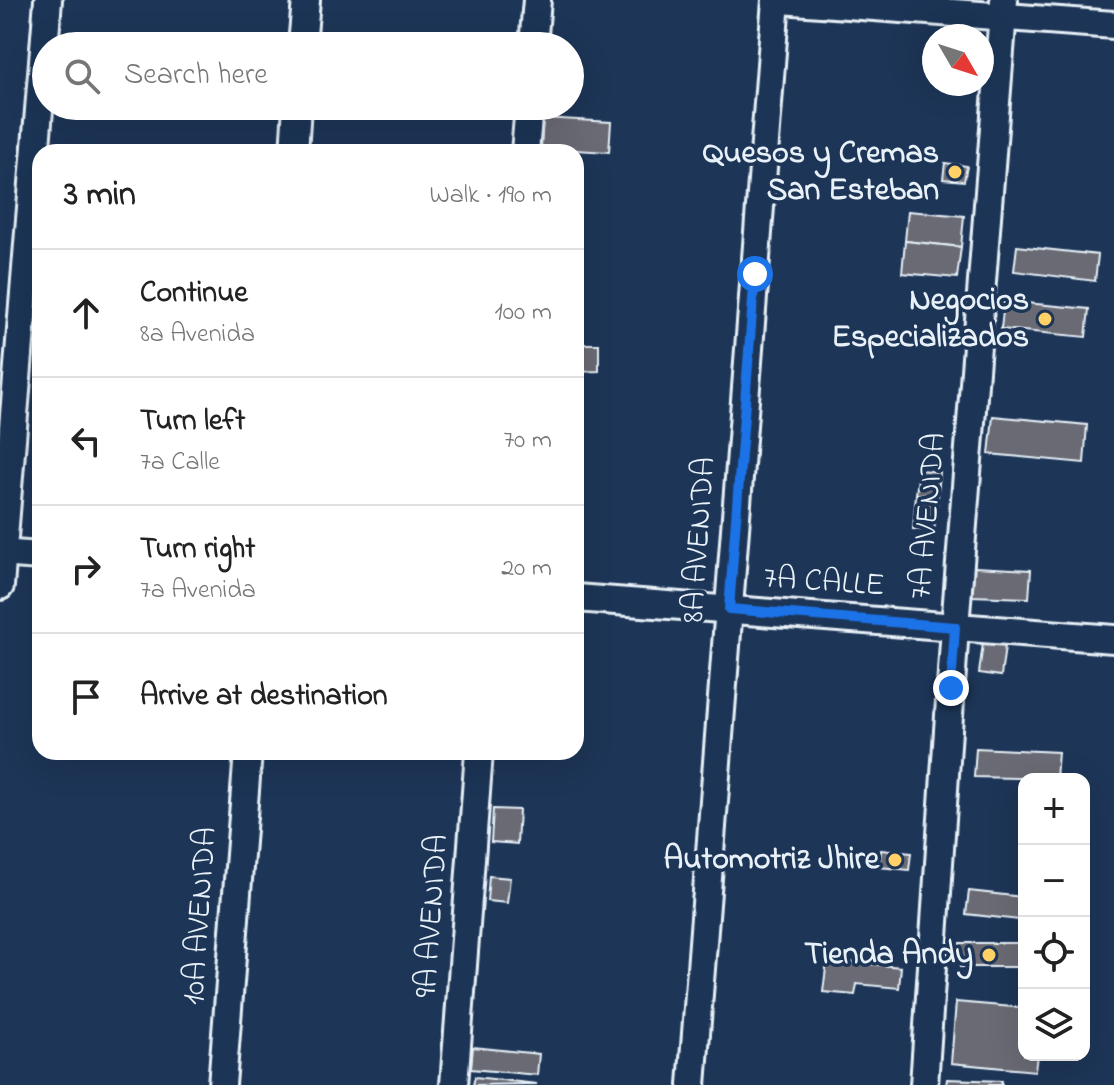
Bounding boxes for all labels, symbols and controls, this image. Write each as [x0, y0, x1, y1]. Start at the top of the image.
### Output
north arrow [922, 24, 994, 96]
search box [32, 32, 584, 120]
icon: search [60, 54, 104, 98]
text: Search here [124, 54, 268, 98]
place label: Quesos y Cremas San Esteban [703, 131, 939, 215]
marker: Quesos y Cremas San Esteban [946, 163, 964, 181]
text: 3 min [64, 171, 136, 221]
text: Walk · 190 m [430, 177, 552, 215]
route start [737, 256, 773, 292]
text: Continue [140, 272, 248, 316]
place label: Negocios Especializados [832, 278, 1029, 362]
icon: ahead [64, 291, 108, 335]
text: 100 m [495, 294, 552, 332]
marker: Negocios Especializados [1036, 310, 1054, 328]
text: 8a Avenida [140, 316, 255, 354]
text: Turn left [140, 400, 245, 444]
icon: left [64, 419, 108, 463]
text: 70 m [503, 422, 552, 460]
street label: 7A AVENIDA [898, 431, 960, 601]
text: 7a Calle [140, 444, 220, 482]
street label: 8A AVENIDA [671, 455, 729, 625]
text: Turn right [140, 528, 255, 572]
icon: right [64, 547, 108, 591]
text: 20 m [501, 550, 552, 588]
street label: 7A CALLE [762, 555, 886, 611]
text: 7a Avenida [140, 572, 256, 610]
route end [933, 670, 969, 706]
icon: arrive [64, 675, 108, 719]
text: Arrive at destination [140, 675, 388, 719]
map controls [1018, 773, 1090, 1061]
button: + [1018, 773, 1090, 845]
street label: 10A AVENIDA [171, 825, 231, 1007]
street label: 9A AVENIDA [404, 833, 462, 999]
place label: Automotriz Jhire [664, 837, 881, 884]
button: − [1018, 845, 1090, 917]
marker: Automotriz Jhire [886, 851, 904, 869]
button: locate [1018, 917, 1090, 989]
place label: Tienda Andy [804, 932, 973, 980]
marker: Tienda Andy [980, 946, 998, 964]
button: layers [1018, 989, 1090, 1061]

